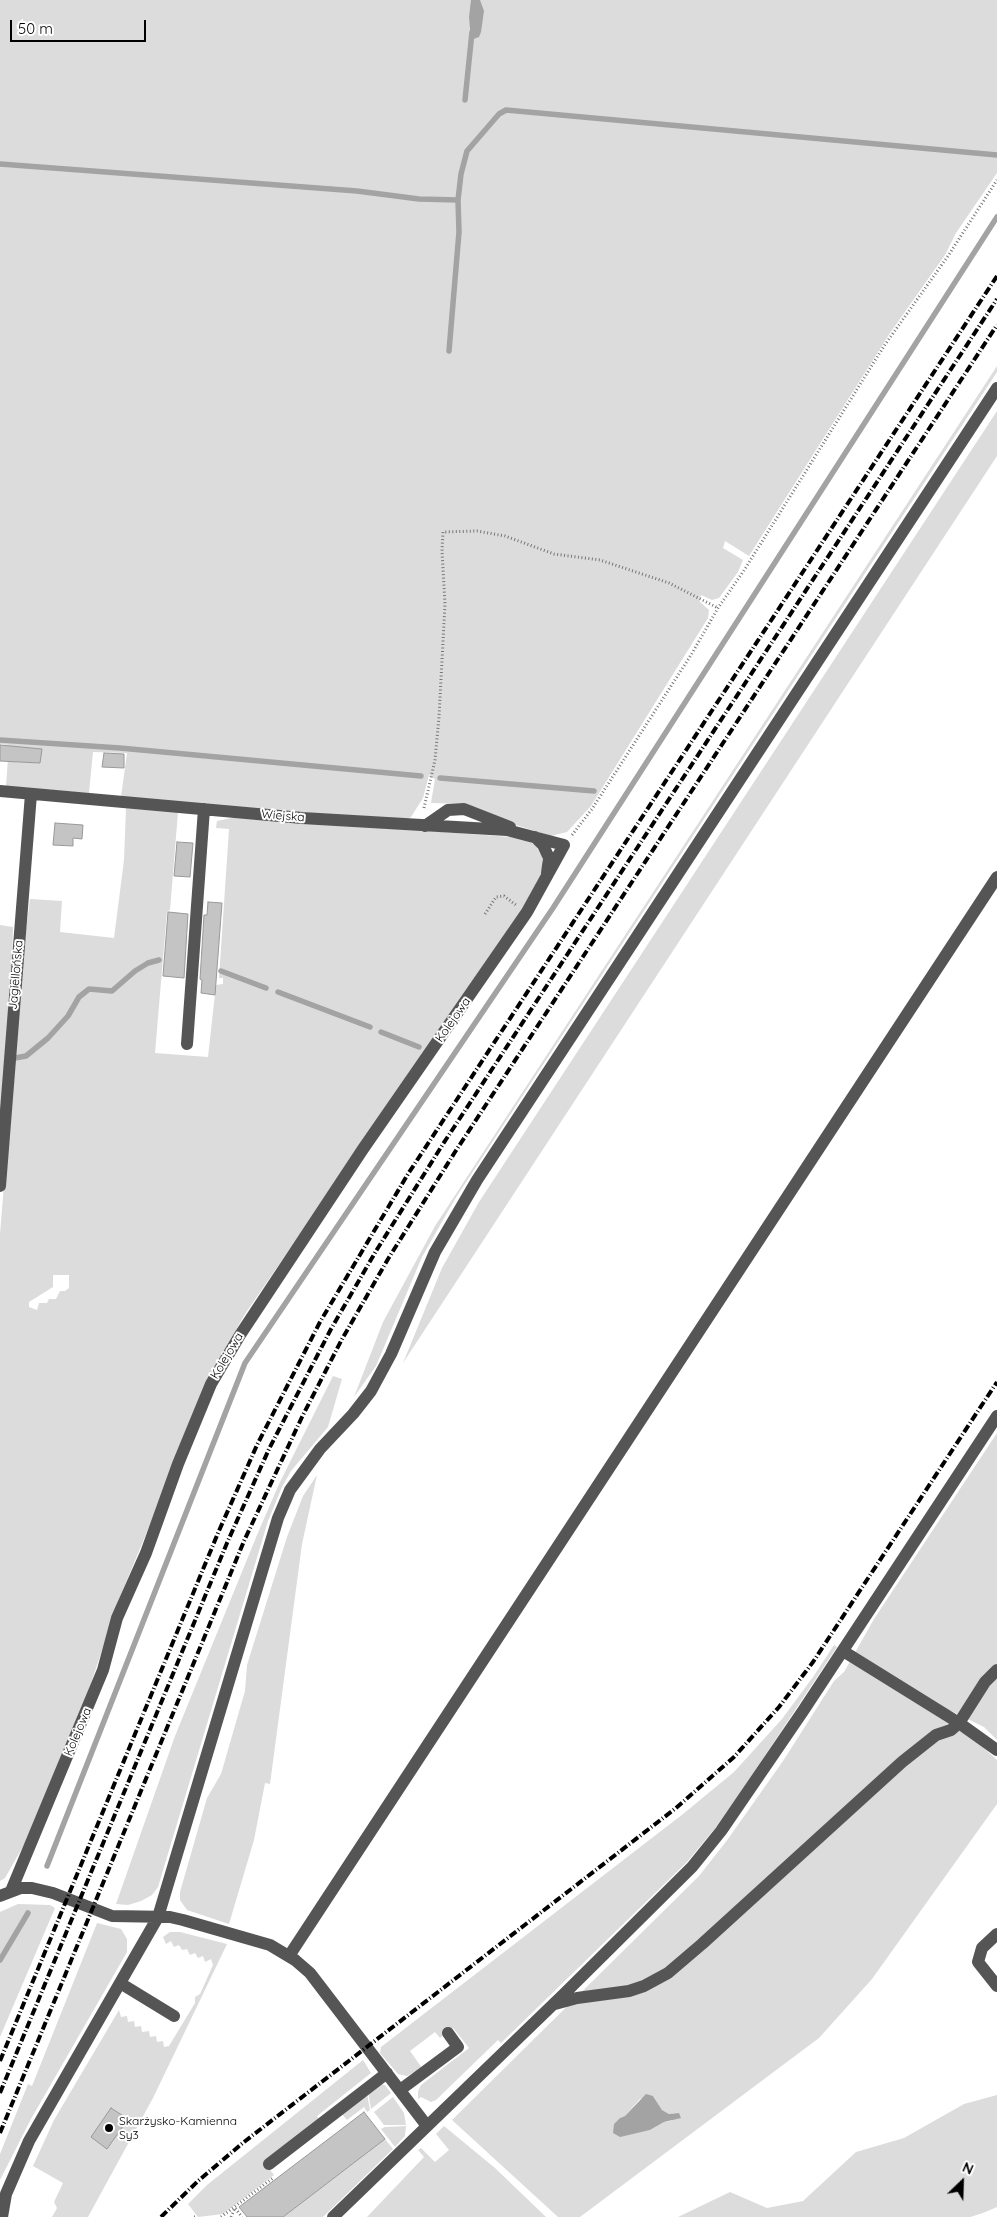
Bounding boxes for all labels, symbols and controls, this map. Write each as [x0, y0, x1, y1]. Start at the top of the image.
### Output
scale bar [12, 10, 149, 42]
text: 50 m [18, 19, 53, 38]
street label: Wiejska [261, 807, 305, 825]
street label: Jagiellońska [6, 940, 26, 1010]
street label: Kolejowa [432, 995, 474, 1045]
street label: Kolejowa [208, 1330, 246, 1382]
street label: Kolejowa [61, 1706, 95, 1758]
place label: Skarżysko-Kamienna Sy3 [119, 2114, 237, 2142]
marker: Skarżysko-Kamienna Sy3 [103, 2122, 115, 2134]
north arrow [937, 2157, 987, 2207]
text: N [960, 2158, 976, 2179]

